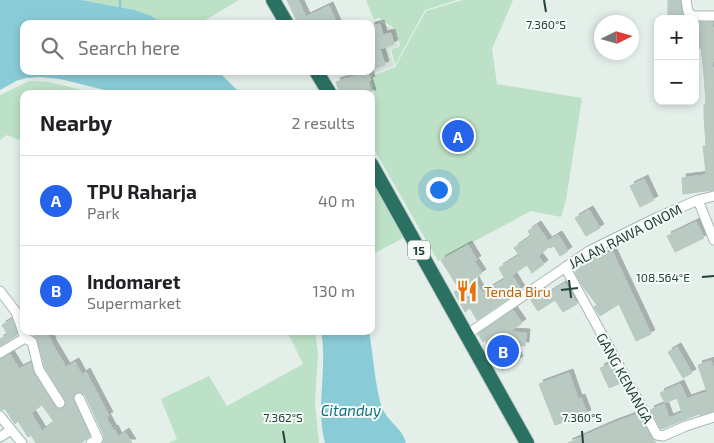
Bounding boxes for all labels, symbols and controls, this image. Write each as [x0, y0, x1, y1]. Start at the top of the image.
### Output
north arrow [594, 15, 639, 60]
map controls [654, 15, 699, 105]
button: + [654, 15, 699, 60]
text: 7.360°S [526, 17, 566, 31]
search box [20, 20, 375, 75]
icon: search [38, 34, 66, 62]
text: Search here [78, 36, 180, 59]
button: − [654, 60, 699, 105]
text: Nearby [40, 110, 112, 135]
text: 2 results [292, 113, 355, 132]
pin: A [442, 117, 474, 155]
your location [426, 177, 452, 203]
text: TPU Raharja [87, 180, 197, 203]
text: A [51, 191, 61, 210]
text: 40 m [318, 191, 355, 210]
street label: JALAN RAWA ONOM [566, 200, 684, 272]
text: Park [87, 203, 120, 222]
road number: 15 [408, 240, 430, 260]
text: Indomaret [87, 270, 181, 293]
text: 108.564°E [636, 270, 690, 284]
restaurant icon: Tenda Biru [454, 278, 480, 304]
text: B [51, 281, 61, 300]
text: 130 m [313, 281, 355, 300]
place label: Tenda Biru [484, 283, 551, 300]
text: Supermarket [87, 293, 181, 312]
street label: GANG KENANGA [593, 330, 657, 427]
pin: B [487, 332, 519, 370]
water label: Citanduy [321, 401, 381, 420]
text: 7.362°S [263, 410, 303, 424]
text: 7.360°S [562, 410, 602, 424]

